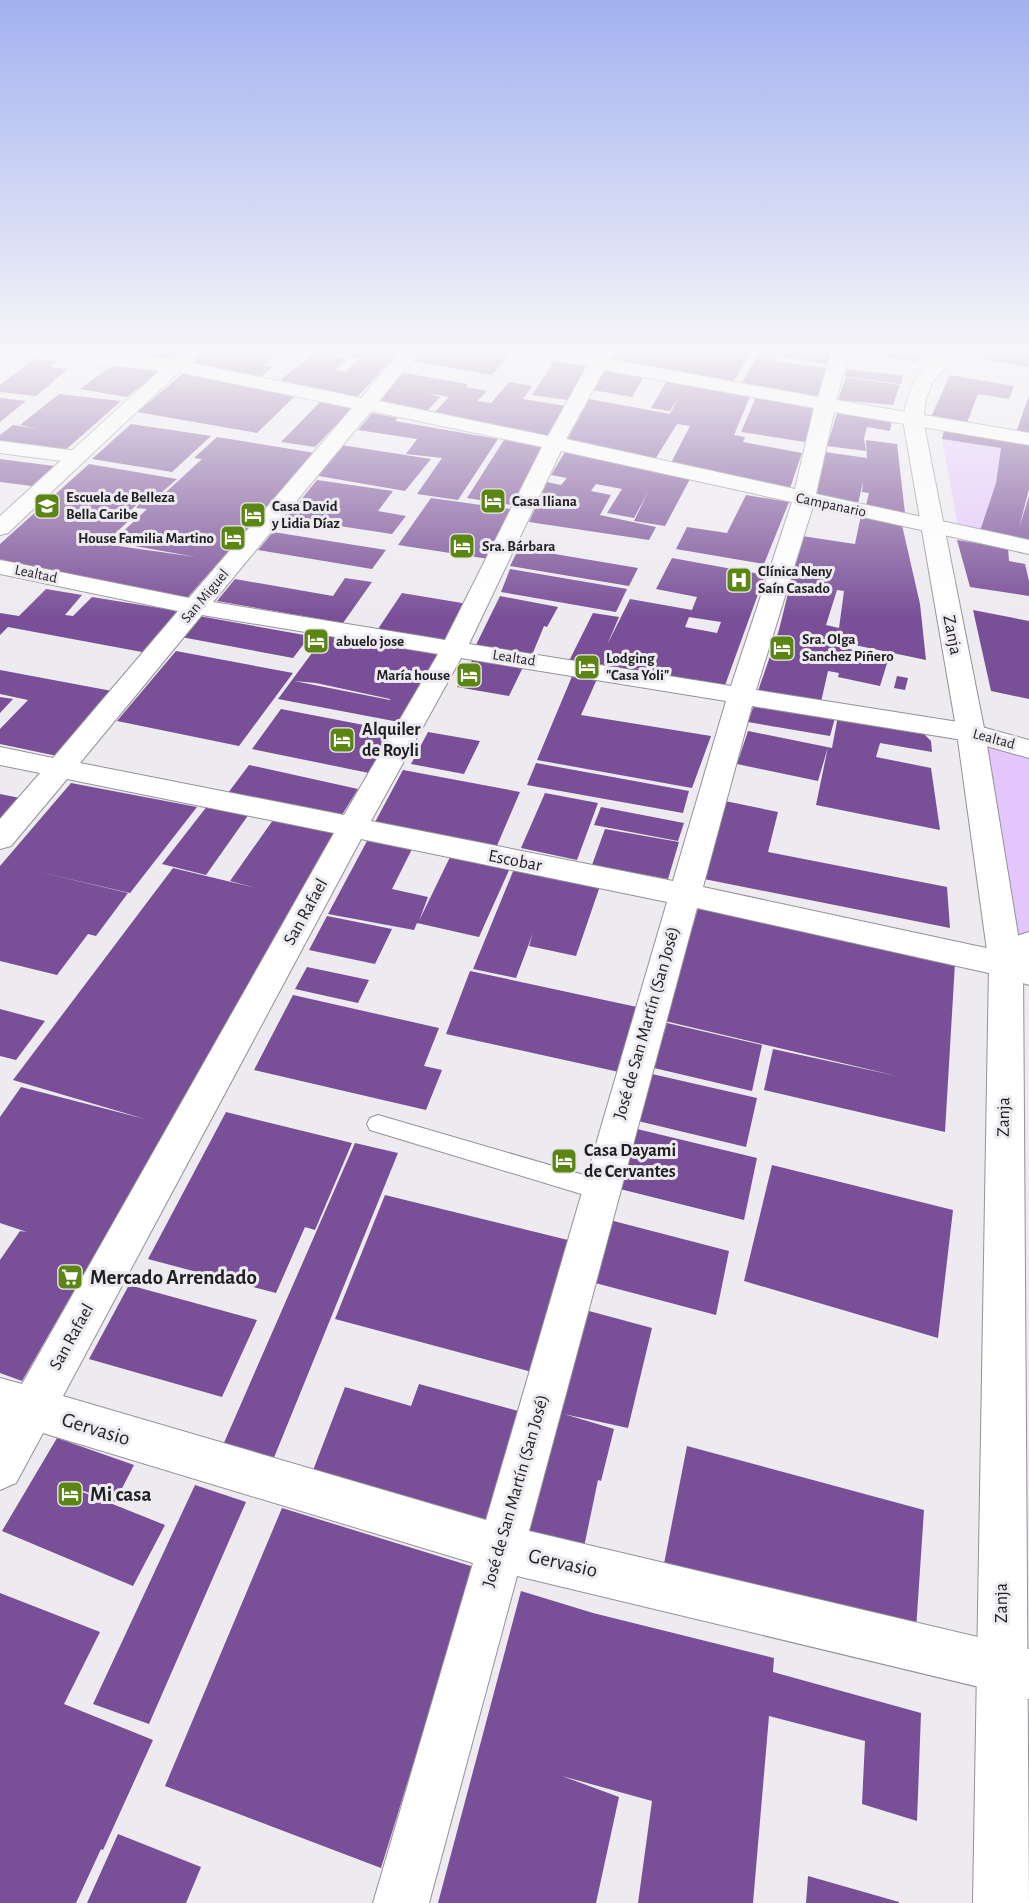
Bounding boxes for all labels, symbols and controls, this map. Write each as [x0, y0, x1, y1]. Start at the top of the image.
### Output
hotel icon: Casa Iliana [478, 486, 508, 516]
place label: Escuela de Belleza Bella Caribe [66, 490, 175, 522]
street label: Campanario [795, 490, 867, 520]
school or university icon: Escuela de Belleza Bella Caribe [32, 491, 62, 521]
place label: Casa Iliana [512, 494, 577, 509]
place label: Casa David y Lidia Díaz [271, 499, 340, 531]
hotel icon: Casa David y Lidia Díaz [238, 500, 268, 530]
hotel icon: House Familia Martino [218, 523, 248, 553]
place label: House Familia Martino [78, 531, 214, 546]
hotel icon: Sra. Bárbara [447, 531, 477, 561]
place label: Sra. Bárbara [482, 539, 555, 554]
street label: Lealtad [13, 562, 59, 586]
place label: Clínica Neny Saín Casado [758, 564, 833, 596]
hospital icon: Clínica Neny Saín Casado [724, 565, 754, 595]
street label: San Miguel [178, 566, 232, 626]
street label: Zanja [939, 614, 965, 656]
hotel icon: abuelo jose [301, 626, 331, 656]
place label: Sra. Olga Sanchez Piñero [802, 632, 894, 664]
hotel icon: Sra. Olga Sanchez Piñero [767, 633, 797, 663]
place label: abuelo jose [336, 634, 404, 649]
street label: Lealtad [492, 647, 537, 669]
place label: Lodging "Casa Yoli" [606, 651, 669, 683]
hotel icon: Lodging "Casa Yoli" [572, 652, 602, 682]
hotel icon: María house [454, 660, 484, 690]
place label: María house [376, 668, 450, 683]
place label: Alquiler de Royli [362, 721, 421, 760]
hotel icon: Alquiler de Royli [327, 725, 357, 755]
street label: Lealtad [971, 726, 1017, 752]
street label: Escobar [487, 847, 544, 875]
street label: San Rafael [281, 876, 331, 948]
street label: José de San Martín (San José) [611, 925, 683, 1121]
street label: Zanja [995, 1097, 1013, 1137]
place label: Casa Dayami de Cervantes [584, 1142, 676, 1181]
hotel icon: Casa Dayami de Cervantes [549, 1146, 579, 1176]
supermarket icon: Mercado Arrendado [55, 1262, 85, 1292]
place label: Mercado Arrendado [90, 1267, 257, 1288]
street label: San Rafael [47, 1301, 97, 1373]
street label: José de San Martín (San José) [480, 1393, 552, 1589]
street label: Gervasio [59, 1409, 133, 1449]
hotel icon: Mi casa [55, 1479, 85, 1509]
place label: Mi casa [90, 1484, 152, 1505]
street label: Gervasio [526, 1545, 600, 1581]
street label: Zanja [993, 1583, 1011, 1623]

